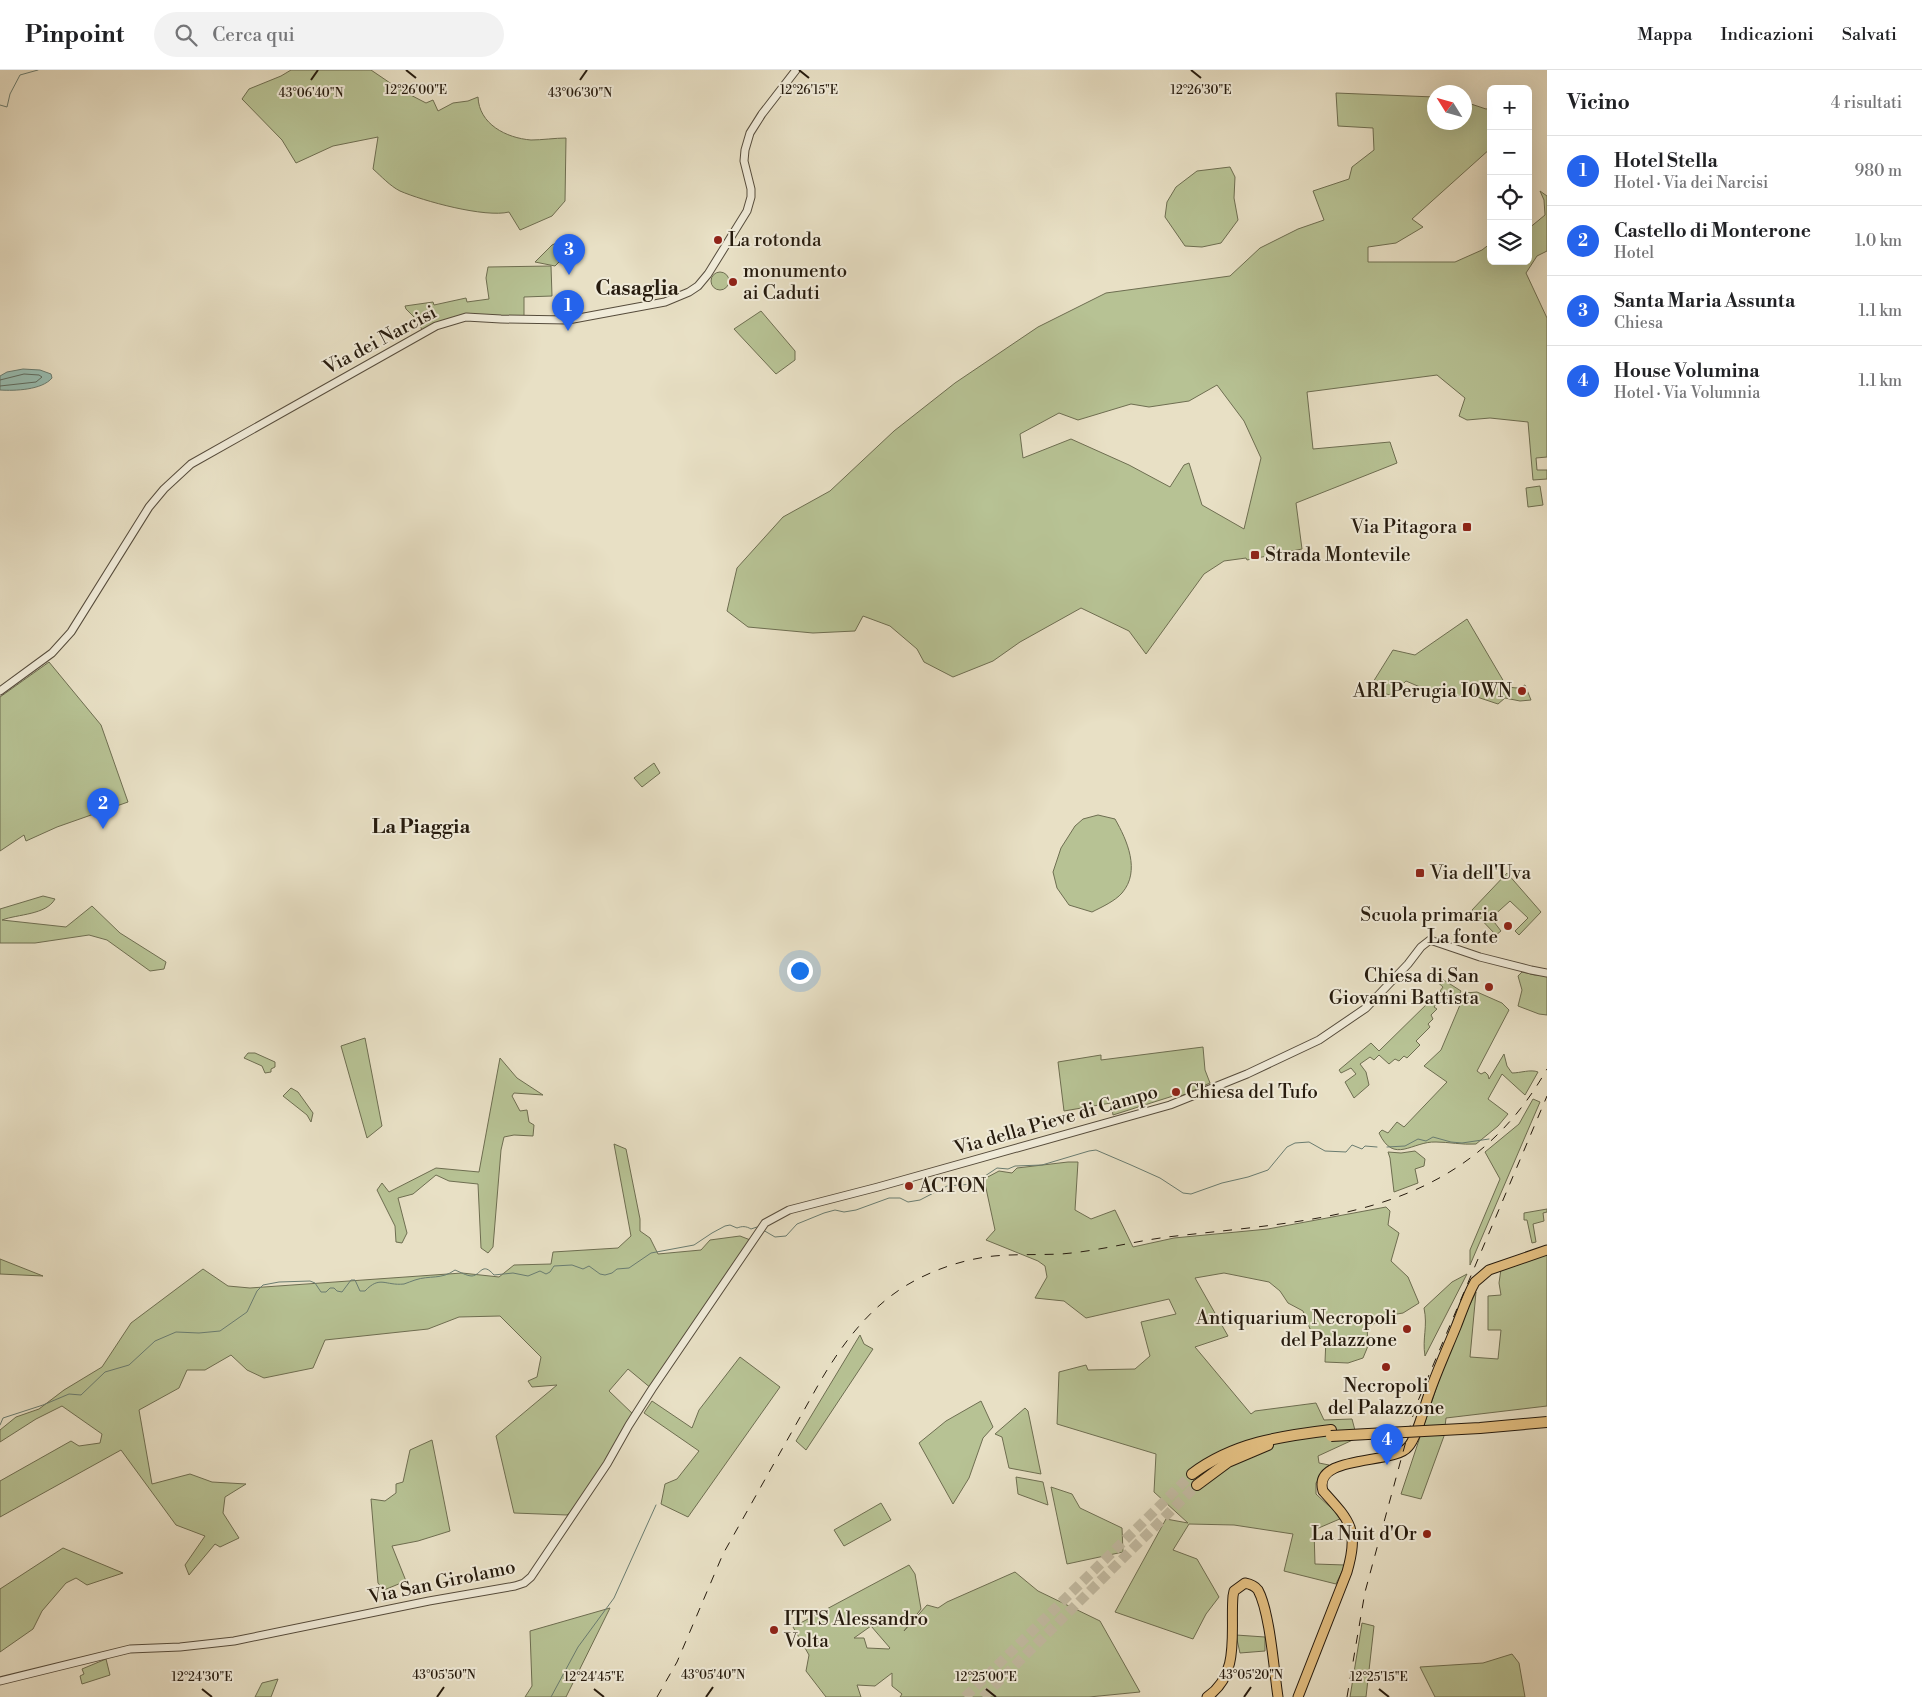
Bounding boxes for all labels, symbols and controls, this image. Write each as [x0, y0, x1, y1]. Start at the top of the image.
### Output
search box [154, 12, 504, 57]
text: Pinpoint [25, 20, 124, 50]
icon: search [172, 21, 200, 49]
text: Cerca qui [212, 23, 295, 47]
text: Mappa [1638, 23, 1692, 46]
text: Indicazioni [1720, 23, 1814, 46]
text: Salvati [1842, 23, 1897, 46]
text: 12°26'00"E [385, 83, 447, 98]
text: 12°26'15"E [780, 83, 838, 98]
text: 12°26'30"E [1170, 83, 1232, 98]
north arrow [1427, 85, 1472, 130]
map controls [1487, 85, 1532, 265]
button: + [1487, 85, 1532, 130]
text: 43°06'40"N [279, 86, 343, 101]
text: 43°06'30"N [548, 86, 612, 101]
text: Vicino [1567, 90, 1630, 116]
text: 4 risultati [1831, 93, 1902, 113]
button: − [1487, 130, 1532, 175]
text: Hotel Stella [1614, 149, 1718, 173]
text: 1 [1579, 161, 1587, 181]
text: 980 m [1855, 161, 1902, 181]
text: Hotel · Via dei Narcisi [1614, 173, 1768, 193]
button: locate [1487, 175, 1532, 220]
text: Castello di Monterone [1614, 219, 1811, 243]
button: layers [1487, 220, 1532, 265]
place label: La rotonda [728, 228, 822, 252]
text: 2 [1578, 231, 1588, 251]
text: 1.0 km [1855, 231, 1902, 251]
pin: 3 [553, 234, 585, 275]
marker: La rotonda [712, 234, 724, 246]
text: Hotel [1614, 243, 1654, 263]
place label: monumento ai Caduti [743, 259, 847, 305]
district label: Casaglia [595, 276, 679, 302]
marker: monumento ai Caduti [727, 276, 739, 288]
text: Santa Maria Assunta [1614, 289, 1795, 313]
pin: 1 [552, 290, 584, 331]
street label: Via dei Narcisi [318, 300, 441, 380]
text: 3 [1578, 301, 1588, 321]
text: 1.1 km [1858, 301, 1902, 321]
text: Chiesa [1614, 313, 1663, 333]
text: House Volumina [1614, 359, 1760, 383]
text: 4 [1578, 371, 1588, 391]
text: 1.1 km [1858, 371, 1902, 391]
text: Hotel · Via Volumnia [1614, 383, 1760, 403]
place label: Via Pitagora [1350, 515, 1457, 539]
marker: Via Pitagora [1461, 521, 1473, 533]
place label: Strada Montevile [1265, 543, 1411, 567]
marker: Strada Montevile [1249, 549, 1261, 561]
place label: ARI Perugia I0WN [1352, 679, 1512, 703]
marker: ARI Perugia I0WN [1516, 685, 1528, 697]
pin: 2 [87, 788, 119, 829]
district label: La Piaggia [372, 815, 470, 840]
place label: Via dell'Uva [1429, 861, 1532, 885]
marker: Via dell'Uva [1414, 867, 1426, 879]
place label: Scuola primaria La fonte [1360, 903, 1498, 949]
marker: Scuola primaria La fonte [1502, 920, 1514, 932]
your location [787, 958, 813, 984]
place label: Chiesa di San Giovanni Battista [1329, 964, 1479, 1010]
marker: Chiesa di San Giovanni Battista [1483, 981, 1495, 993]
street label: Via della Pieve di Campo [950, 1079, 1161, 1161]
place label: Chiesa del Tufo [1186, 1080, 1318, 1104]
marker: Chiesa del Tufo [1170, 1086, 1182, 1098]
place label: ACTON [918, 1174, 986, 1198]
marker: ACTON [903, 1180, 915, 1192]
place label: Antiquarium Necropoli del Palazzone [1195, 1306, 1397, 1352]
marker: Antiquarium Necropoli del Palazzone [1401, 1323, 1413, 1335]
marker: Necropoli del Palazzone [1380, 1361, 1392, 1373]
place label: Necropoli del Palazzone [1328, 1374, 1444, 1420]
pin: 4 [1371, 1424, 1403, 1465]
place label: La Nuit d'Or [1311, 1522, 1417, 1546]
marker: La Nuit d'Or [1421, 1528, 1433, 1540]
street label: Via San Girolamo [365, 1555, 518, 1609]
place label: ITTS Alessandro Volta [783, 1607, 928, 1653]
marker: ITTS Alessandro Volta [768, 1624, 780, 1636]
text: 43°05'50"N [412, 1668, 476, 1683]
text: 43°05'40"N [681, 1668, 745, 1683]
text: 43°05'20"N [1219, 1668, 1283, 1683]
text: 12°24'30"E [172, 1670, 233, 1685]
text: 12°24'45"E [564, 1670, 624, 1685]
text: 12°25'00"E [955, 1670, 1017, 1685]
text: 12°25'15"E [1350, 1670, 1408, 1685]

